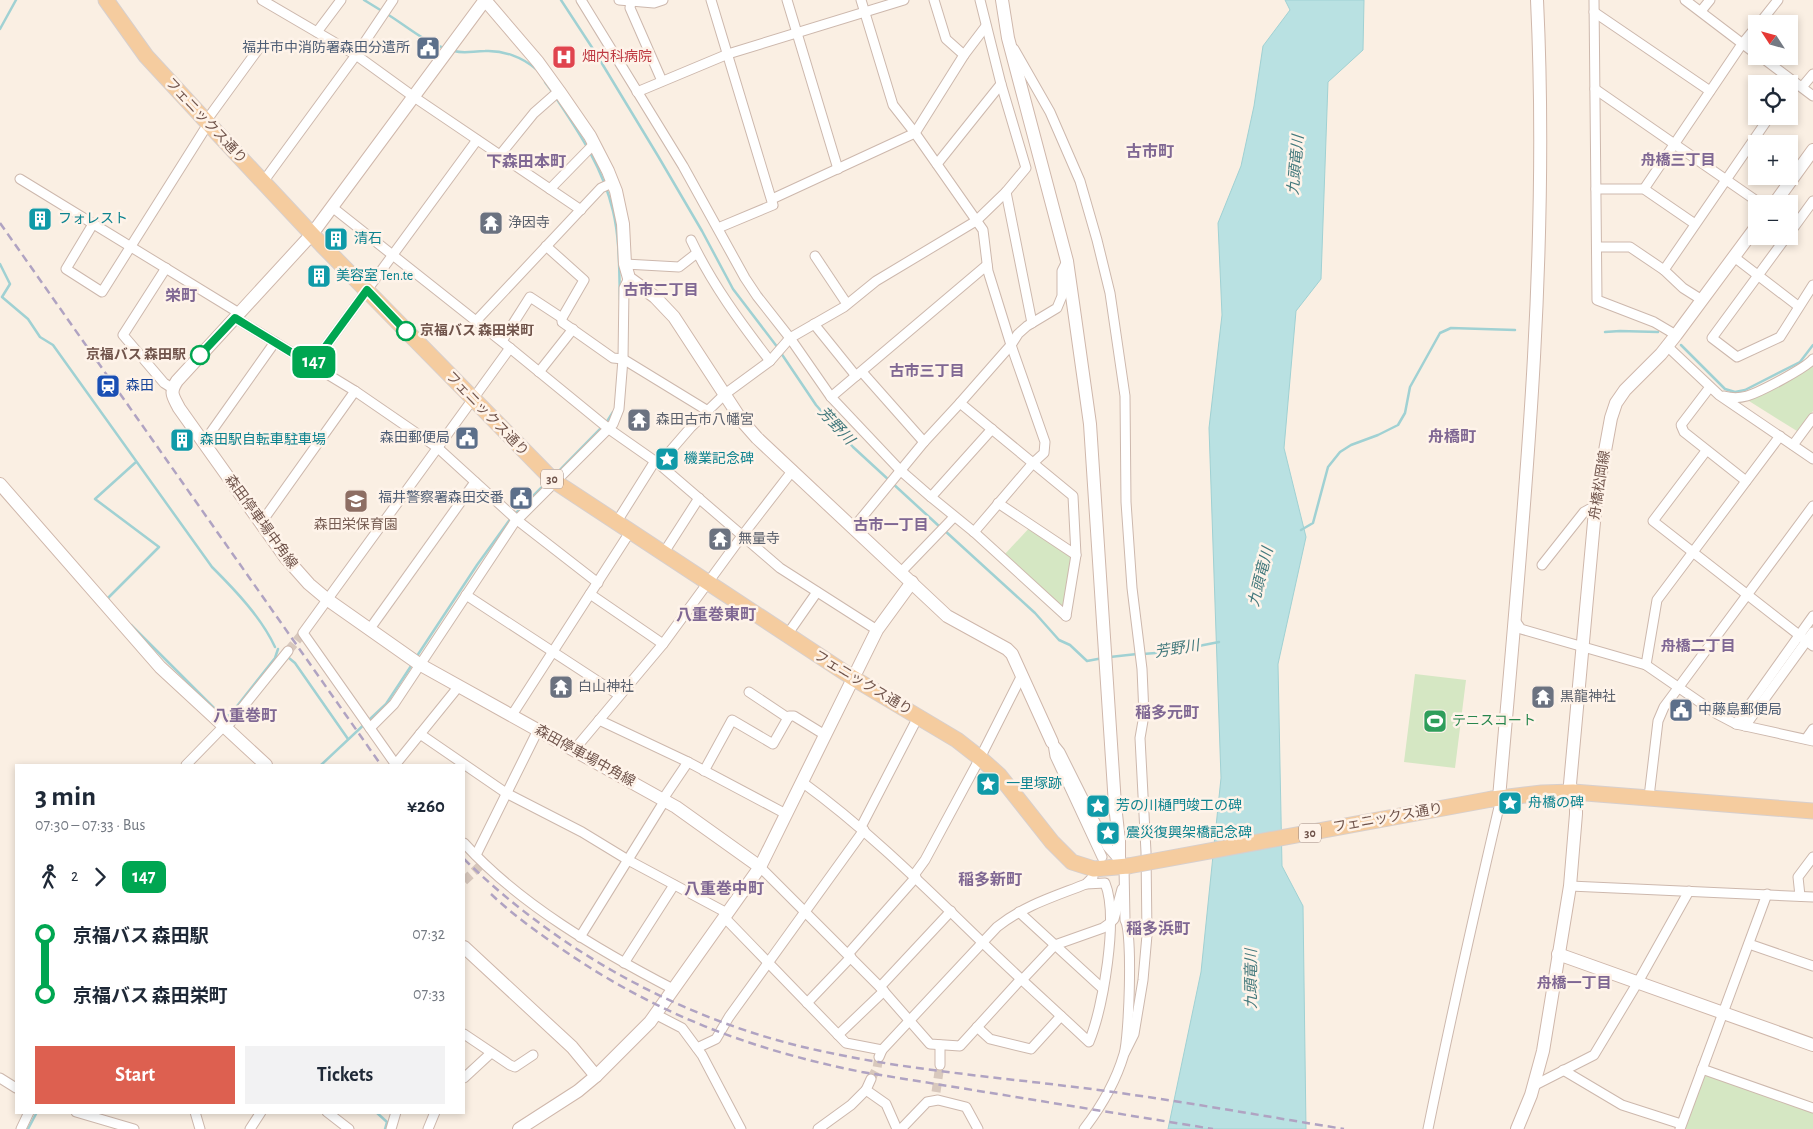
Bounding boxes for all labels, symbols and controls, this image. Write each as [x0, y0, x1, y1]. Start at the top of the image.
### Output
north arrow [1748, 15, 1798, 65]
map controls [1748, 15, 1798, 245]
public building icon: 福井市中消防署森田分遣所 [415, 35, 441, 61]
place label: 福井市中消防署森田分遣所 [242, 39, 410, 55]
hospital icon: 畑内科病院 [551, 44, 577, 70]
place label: 畑内科病院 [582, 49, 652, 64]
street label: フェニックス通り [163, 75, 250, 167]
button: locate [1748, 75, 1798, 125]
water label: 九頭竜川 [1285, 132, 1306, 196]
button: + [1748, 135, 1798, 185]
district label: 古市町 [1126, 143, 1174, 160]
district label: 舟橋三丁目 [1640, 152, 1716, 168]
district label: 下森田本町 [486, 153, 566, 170]
button: − [1748, 195, 1798, 245]
building icon: フォレスト [27, 206, 53, 232]
temple icon: 浄因寺 [478, 210, 504, 236]
place label: フォレスト [58, 212, 128, 226]
place label: 浄因寺 [508, 215, 550, 230]
building icon: 清石 [323, 226, 349, 252]
place label: 清石 [354, 231, 382, 246]
building icon: 美容室 Ten.te [306, 263, 332, 289]
place label: 美容室 Ten.te [336, 268, 413, 283]
district label: 古市二丁目 [623, 282, 699, 298]
district label: 栄町 [165, 287, 197, 304]
marker: 京福バス 森田栄町 [396, 321, 416, 341]
place label: 京福バス 森田栄町 [420, 323, 534, 338]
marker: 京福バス 森田駅 [190, 345, 210, 365]
line badge: 147 [285, 346, 343, 378]
place label: 京福バス 森田駅 [86, 347, 186, 362]
text: 147 [302, 353, 326, 371]
district label: 古市三丁目 [889, 363, 965, 379]
street label: フェニックス通り [443, 368, 532, 459]
station icon: 森田 [95, 373, 121, 399]
place label: 森田 [126, 378, 154, 393]
water label: 芳野川 [815, 404, 859, 449]
temple icon: 森田古市八幡宮 [626, 407, 652, 433]
place label: 森田古市八幡宮 [656, 412, 754, 427]
public building icon: 森田郵便局 [454, 425, 480, 451]
building icon: 森田駅自転車駐車場 [169, 427, 195, 453]
district label: 舟橋町 [1428, 428, 1476, 445]
place label: 森田郵便局 [380, 430, 450, 445]
place label: 森田駅自転車駐車場 [200, 432, 326, 447]
place icon: 機業記念碑 [654, 446, 680, 472]
street label: 舟橋松岡線 [1587, 449, 1612, 521]
place label: 機業記念碑 [684, 450, 754, 466]
road number: 30 [541, 469, 563, 488]
street label: 森田停車場中角線 [222, 472, 300, 571]
public building icon: 福井警察署森田交番 [508, 485, 534, 511]
school or university icon: 森田栄保育園 [343, 488, 369, 514]
place label: 福井警察署森田交番 [378, 489, 504, 505]
place label: 森田栄保育園 [314, 517, 398, 532]
district label: 古市一丁目 [853, 517, 929, 533]
temple icon: 無量寺 [707, 526, 733, 552]
place label: 無量寺 [738, 531, 780, 546]
water label: 九頭竜川 [1245, 544, 1276, 608]
district label: 八重巻東町 [676, 606, 756, 623]
water label: 芳野川 [1153, 637, 1202, 660]
district label: 舟橋二丁目 [1660, 638, 1736, 654]
street label: フェニックス通り [812, 647, 915, 718]
temple icon: 白山神社 [548, 674, 574, 700]
place label: 白山神社 [578, 679, 634, 694]
temple icon: 黒龍神社 [1530, 684, 1556, 710]
place label: 黒龍神社 [1560, 689, 1616, 704]
public building icon: 中藤島郵便局 [1668, 697, 1694, 723]
place label: 中藤島郵便局 [1698, 702, 1782, 717]
district label: 稲多元町 [1135, 704, 1199, 721]
district label: 八重巻町 [213, 707, 277, 724]
sports icon: テニスコート [1422, 708, 1448, 734]
place label: テニスコート [1452, 714, 1536, 728]
street label: 森田停車場中角線 [533, 722, 638, 789]
place icon: 一里塚跡 [975, 771, 1001, 797]
place label: 一里塚跡 [1006, 776, 1062, 791]
text: 3 min [35, 783, 96, 811]
place icon: 舟橋の碑 [1497, 790, 1523, 816]
place icon: 芳の川樋門竣工の碑 [1085, 793, 1111, 819]
place label: 舟橋の碑 [1528, 795, 1584, 810]
text: ¥260 [407, 797, 445, 816]
place label: 芳の川樋門竣工の碑 [1116, 797, 1242, 813]
street label: フェニックス通り [1332, 800, 1444, 835]
text: 07:30 – 07:33 · Bus [35, 817, 145, 833]
place icon: 震災復興架橋記念碑 [1095, 820, 1121, 846]
road number: 30 [1299, 824, 1321, 842]
place label: 震災復興架橋記念碑 [1126, 825, 1252, 840]
icon: walk [35, 863, 63, 891]
icon: forward [86, 863, 114, 891]
text: 2 [71, 868, 78, 884]
text: 147 [132, 868, 156, 886]
district label: 稲多新町 [958, 871, 1022, 888]
district label: 八重巻中町 [684, 880, 764, 897]
district label: 稲多浜町 [1126, 920, 1190, 937]
text: 07:32 [412, 926, 445, 942]
text: 京福バス 森田駅 [73, 927, 209, 946]
water label: 九頭竜川 [1243, 947, 1259, 1009]
district label: 舟橋一丁目 [1536, 975, 1612, 991]
text: 07:33 [413, 986, 445, 1002]
text: 京福バス 森田栄町 [73, 987, 228, 1006]
button: Start [35, 1046, 235, 1104]
button: Tickets [245, 1046, 445, 1104]

